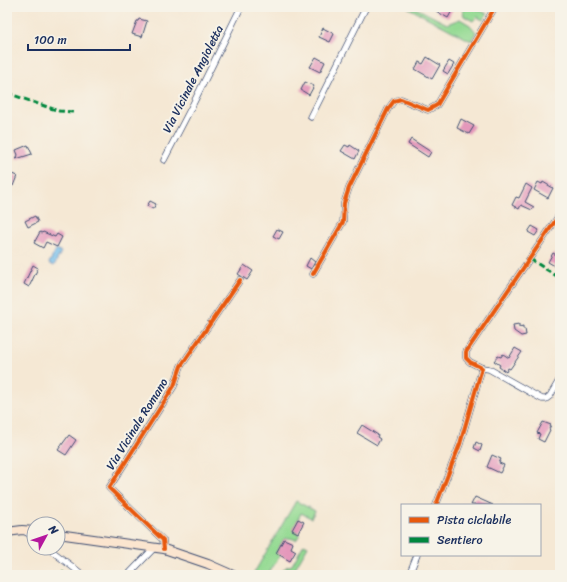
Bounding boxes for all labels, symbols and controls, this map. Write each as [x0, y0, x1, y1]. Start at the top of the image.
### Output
street label: Via Vicinale Angioletta [156, 21, 230, 137]
scale bar [28, 26, 130, 52]
text: 100 m [34, 29, 67, 51]
street label: Via Vicinale Romano [100, 374, 174, 474]
legend [401, 504, 541, 556]
text: Pista ciclabile [437, 509, 511, 531]
north arrow [26, 516, 66, 556]
text: N [43, 520, 63, 539]
text: Sentiero [437, 529, 483, 551]

